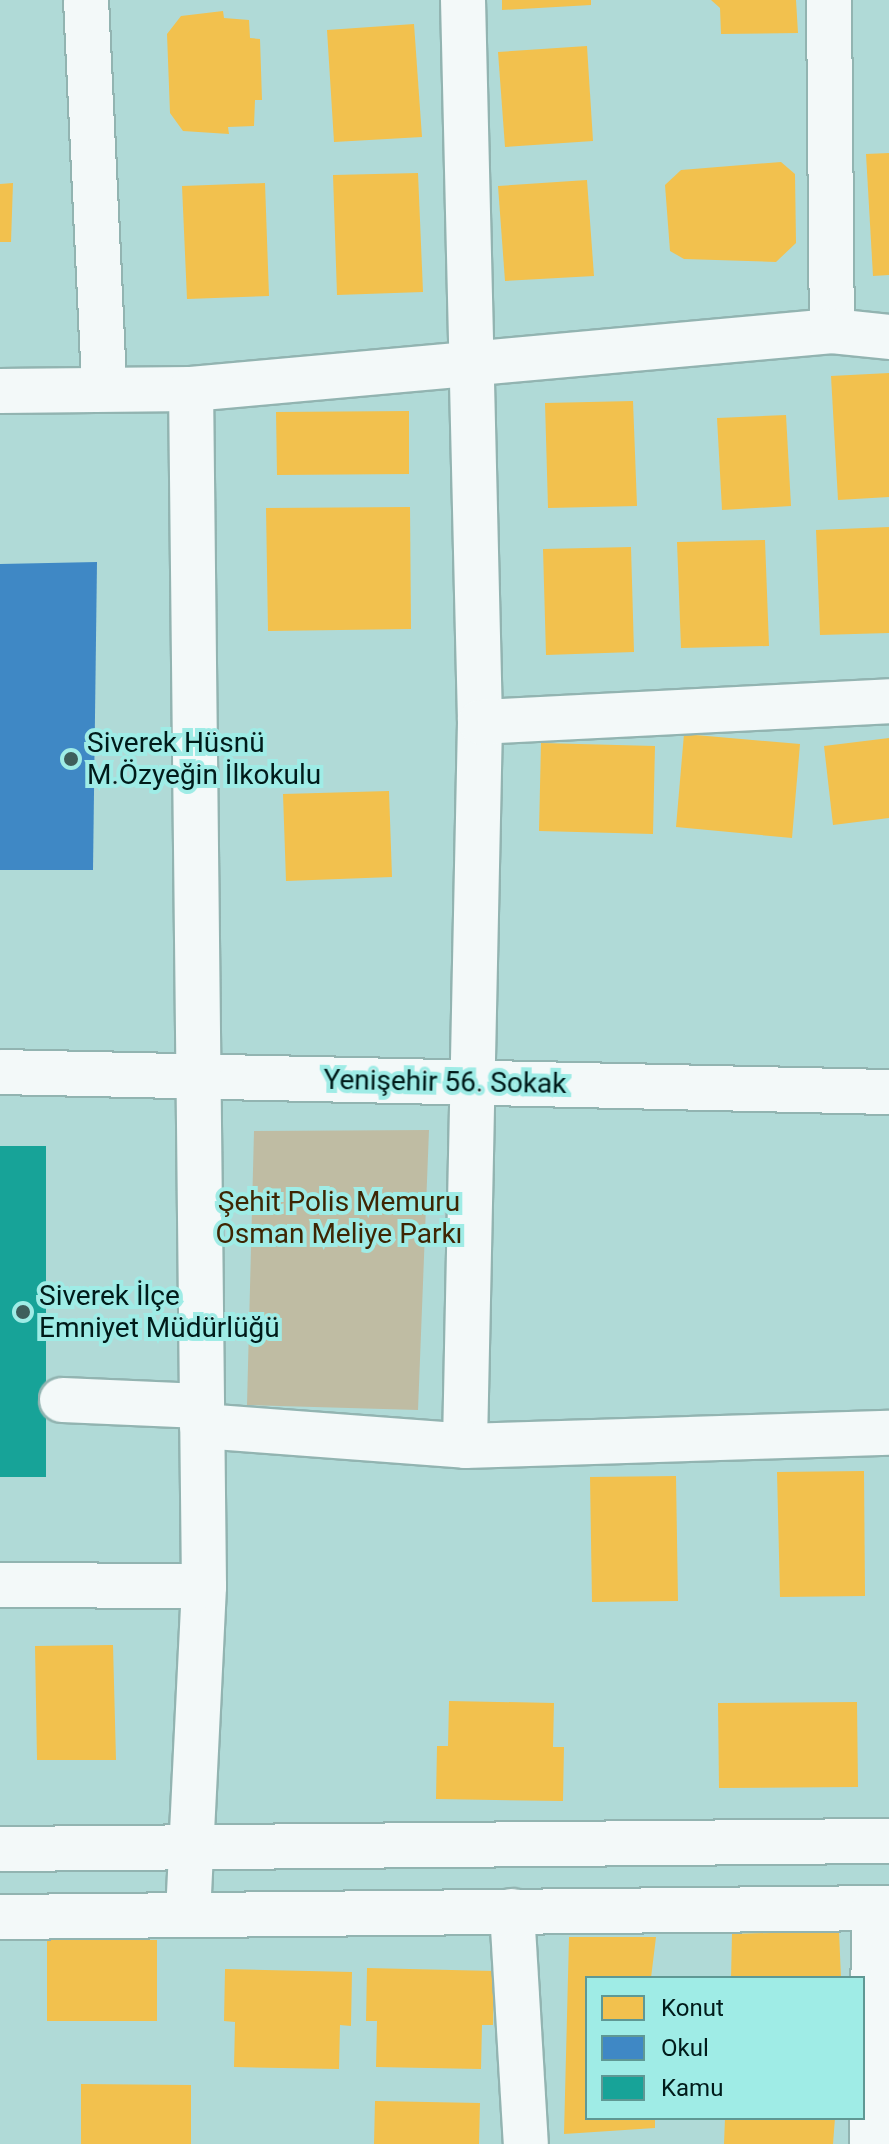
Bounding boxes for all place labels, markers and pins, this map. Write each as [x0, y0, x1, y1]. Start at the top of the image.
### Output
place label: Siverek Hüsnü M.Özyeğin İlkokulu [87, 726, 321, 792]
marker: Siverek Hüsnü M.Özyeğin İlkokulu [62, 750, 80, 768]
place label: Siverek İlçe Emniyet Müdürlüğü [39, 1279, 280, 1345]
marker: Siverek İlçe Emniyet Müdürlüğü [14, 1303, 32, 1321]

